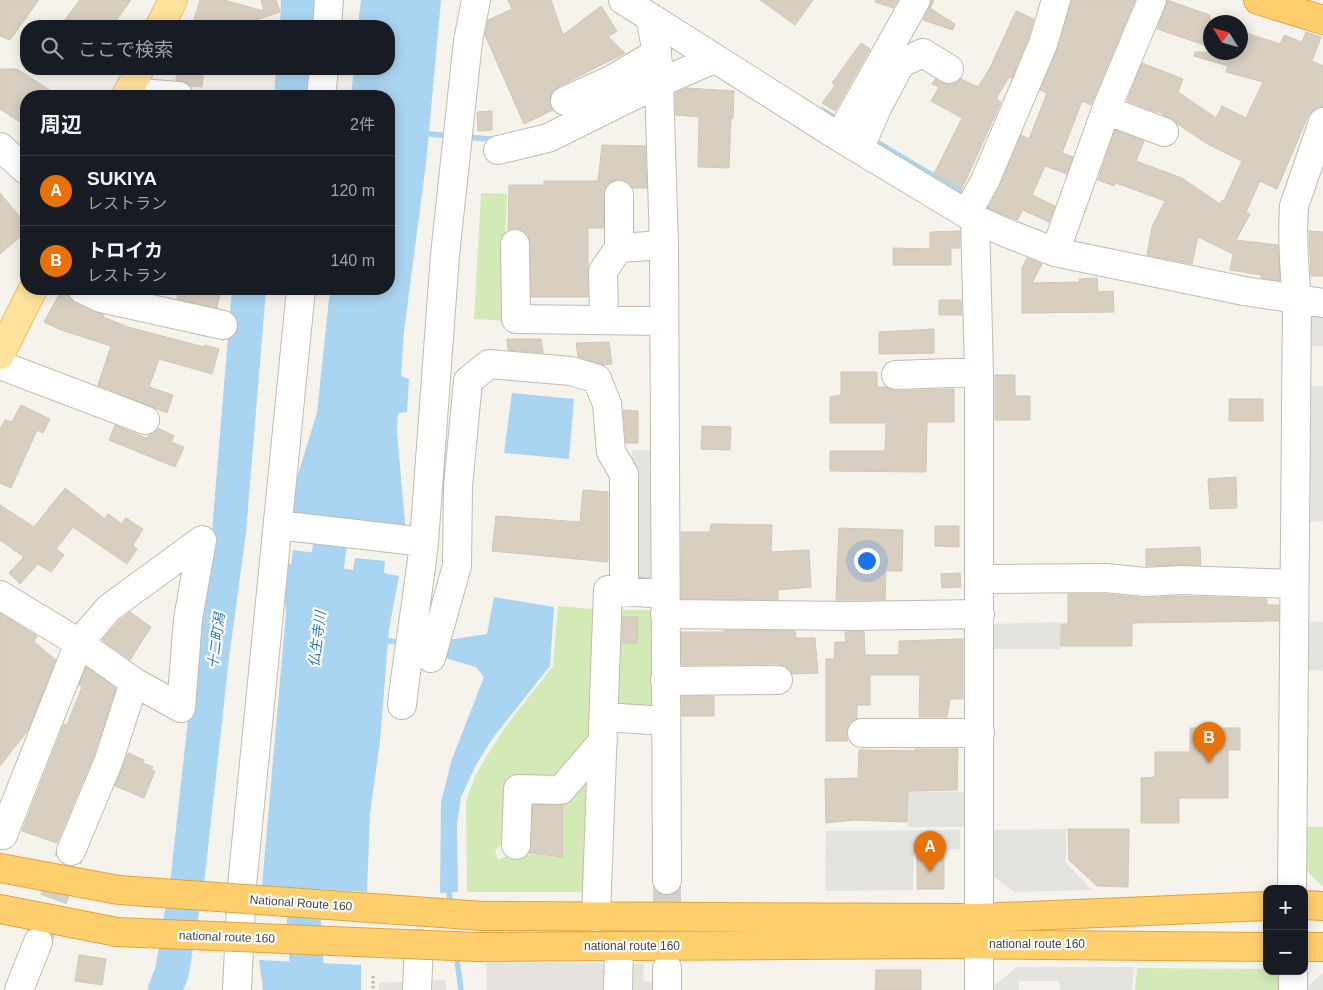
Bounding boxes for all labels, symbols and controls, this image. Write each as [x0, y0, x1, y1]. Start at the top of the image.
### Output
north arrow [1203, 15, 1248, 60]
search box [20, 20, 395, 75]
icon: search [38, 34, 66, 62]
text: ここで検索 [78, 39, 173, 60]
text: 周辺 [40, 113, 82, 136]
text: 2件 [350, 116, 375, 133]
text: SUKIYA [87, 168, 157, 189]
text: A [50, 182, 62, 199]
text: 120 m [331, 182, 375, 199]
text: レストラン [87, 195, 167, 212]
text: トロイカ [87, 240, 163, 261]
text: B [50, 252, 62, 269]
text: 140 m [331, 252, 375, 269]
text: レストラン [87, 267, 167, 284]
your location [854, 548, 880, 574]
water label: 仏生寺川 [306, 608, 329, 668]
water label: 十二町潟 [205, 610, 228, 670]
pin: B [1193, 722, 1225, 763]
pin: A [914, 831, 946, 872]
map controls [1263, 885, 1308, 975]
button: + [1263, 885, 1308, 930]
street label: National Route 160 [249, 892, 353, 914]
street label: national route 160 [179, 928, 276, 946]
button: − [1263, 930, 1308, 975]
street label: national route 160 [989, 937, 1085, 951]
street label: national route 160 [584, 939, 680, 953]

